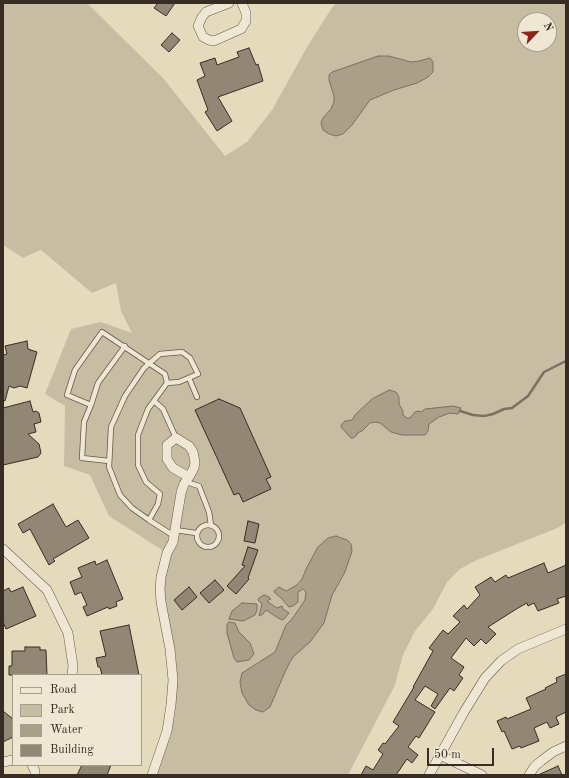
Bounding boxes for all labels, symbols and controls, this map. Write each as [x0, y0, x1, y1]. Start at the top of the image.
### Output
north arrow [517, 12, 557, 52]
text: N [541, 21, 554, 33]
legend [12, 674, 142, 766]
text: Road [50, 684, 77, 696]
text: Park [50, 704, 75, 716]
text: Water [50, 724, 82, 736]
scale bar [429, 740, 496, 766]
text: Building [50, 744, 94, 756]
text: 50 m [434, 749, 461, 761]

